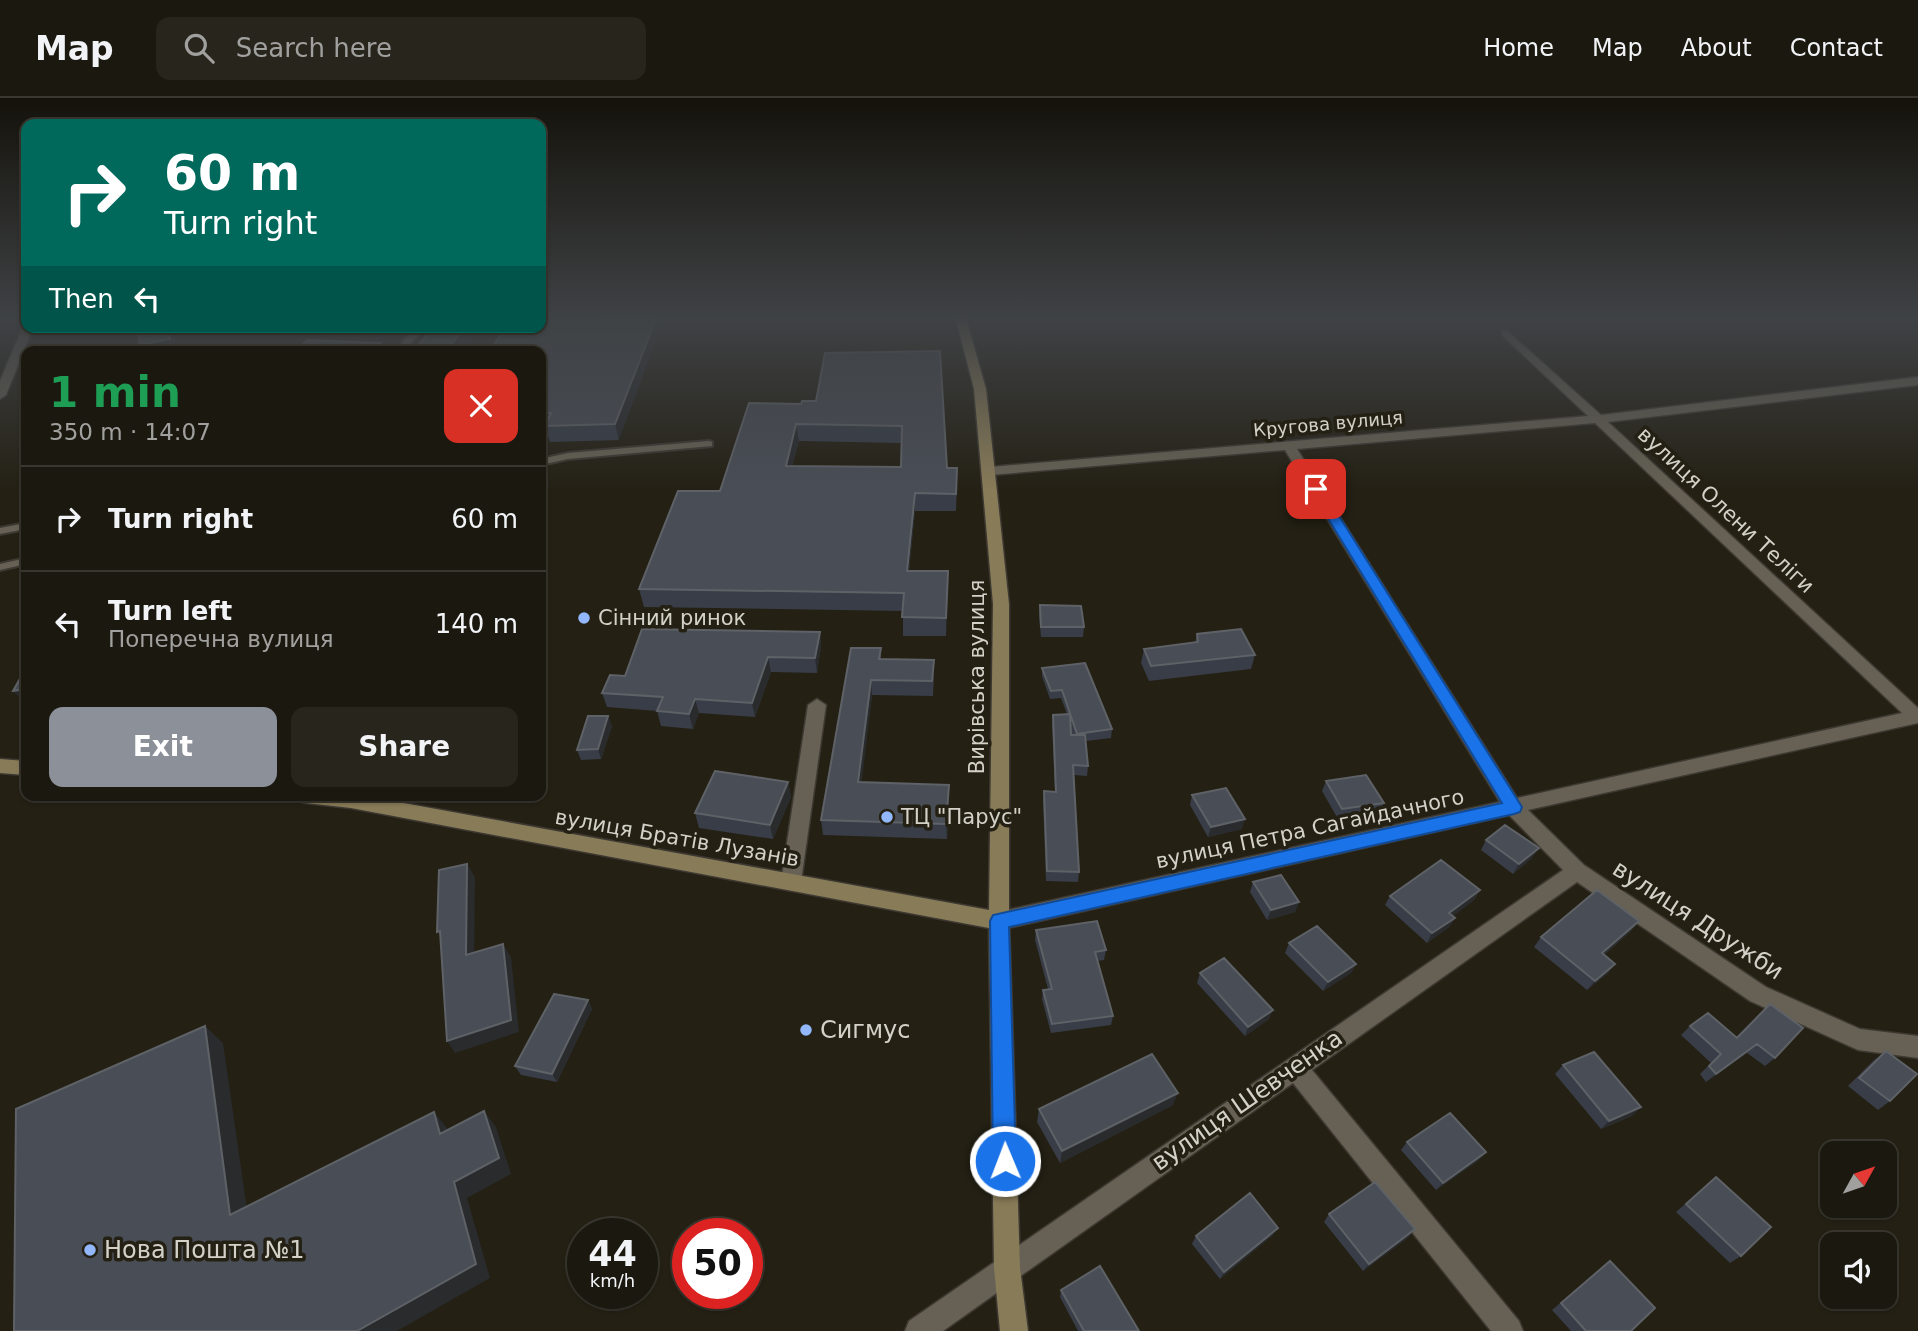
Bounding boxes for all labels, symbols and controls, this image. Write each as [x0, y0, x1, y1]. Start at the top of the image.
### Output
search box [156, 17, 646, 80]
text: Map [35, 29, 114, 68]
icon: search [180, 29, 218, 67]
text: Search here [236, 33, 392, 63]
text: Home [1483, 34, 1554, 62]
text: Map [1592, 34, 1643, 62]
text: About [1681, 34, 1752, 62]
text: Contact [1790, 34, 1883, 62]
text: 60 m [164, 145, 300, 202]
icon: right [49, 147, 140, 238]
text: Turn right [164, 204, 317, 242]
icon: left [128, 280, 166, 318]
text: Then [49, 284, 114, 314]
text: 1 min [49, 368, 181, 417]
button: close [444, 369, 518, 443]
street label: Кругова вулиця [1252, 406, 1404, 441]
text: 350 m · 14:07 [49, 419, 211, 445]
street label: вулиця Олени Теліги [1633, 422, 1819, 598]
pin [1286, 459, 1346, 519]
icon: arrive [1297, 470, 1335, 508]
icon: right [49, 500, 87, 538]
text: Turn right [108, 504, 253, 534]
text: 60 m [451, 504, 518, 534]
street label: Вирівська вулиця [965, 580, 989, 774]
text: Turn left [108, 596, 232, 626]
icon: left [49, 605, 87, 643]
place label: Сінний ринок [598, 606, 746, 630]
text: 140 m [435, 609, 518, 639]
marker: Сінний ринок [576, 610, 592, 626]
text: Поперечна вулиця [108, 626, 334, 652]
button: Exit [49, 707, 277, 787]
button: Share [291, 707, 518, 787]
street label: вулиця Петра Сагайдачного [1154, 785, 1466, 873]
street label: вулиця Братів Лузанів [553, 805, 801, 871]
place label: ТЦ "Парус" [900, 805, 1022, 829]
marker: ТЦ "Парус" [879, 809, 895, 825]
street label: вулиця Дружби [1607, 854, 1789, 986]
place label: Сигмус [820, 1016, 910, 1044]
marker: Сигмус [798, 1022, 814, 1038]
street label: вулиця Шевченка [1146, 1024, 1348, 1176]
position arrow [968, 1124, 1042, 1198]
north arrow [1820, 1141, 1897, 1218]
map controls [1820, 1141, 1897, 1309]
speed limit sign: 50 [672, 1218, 763, 1309]
button: sound [1820, 1232, 1897, 1309]
text: 44 [588, 1234, 637, 1274]
place label: Нова Пошта №1 [104, 1236, 304, 1264]
marker: Нова Пошта №1 [82, 1242, 98, 1258]
text: km/h [590, 1270, 635, 1291]

